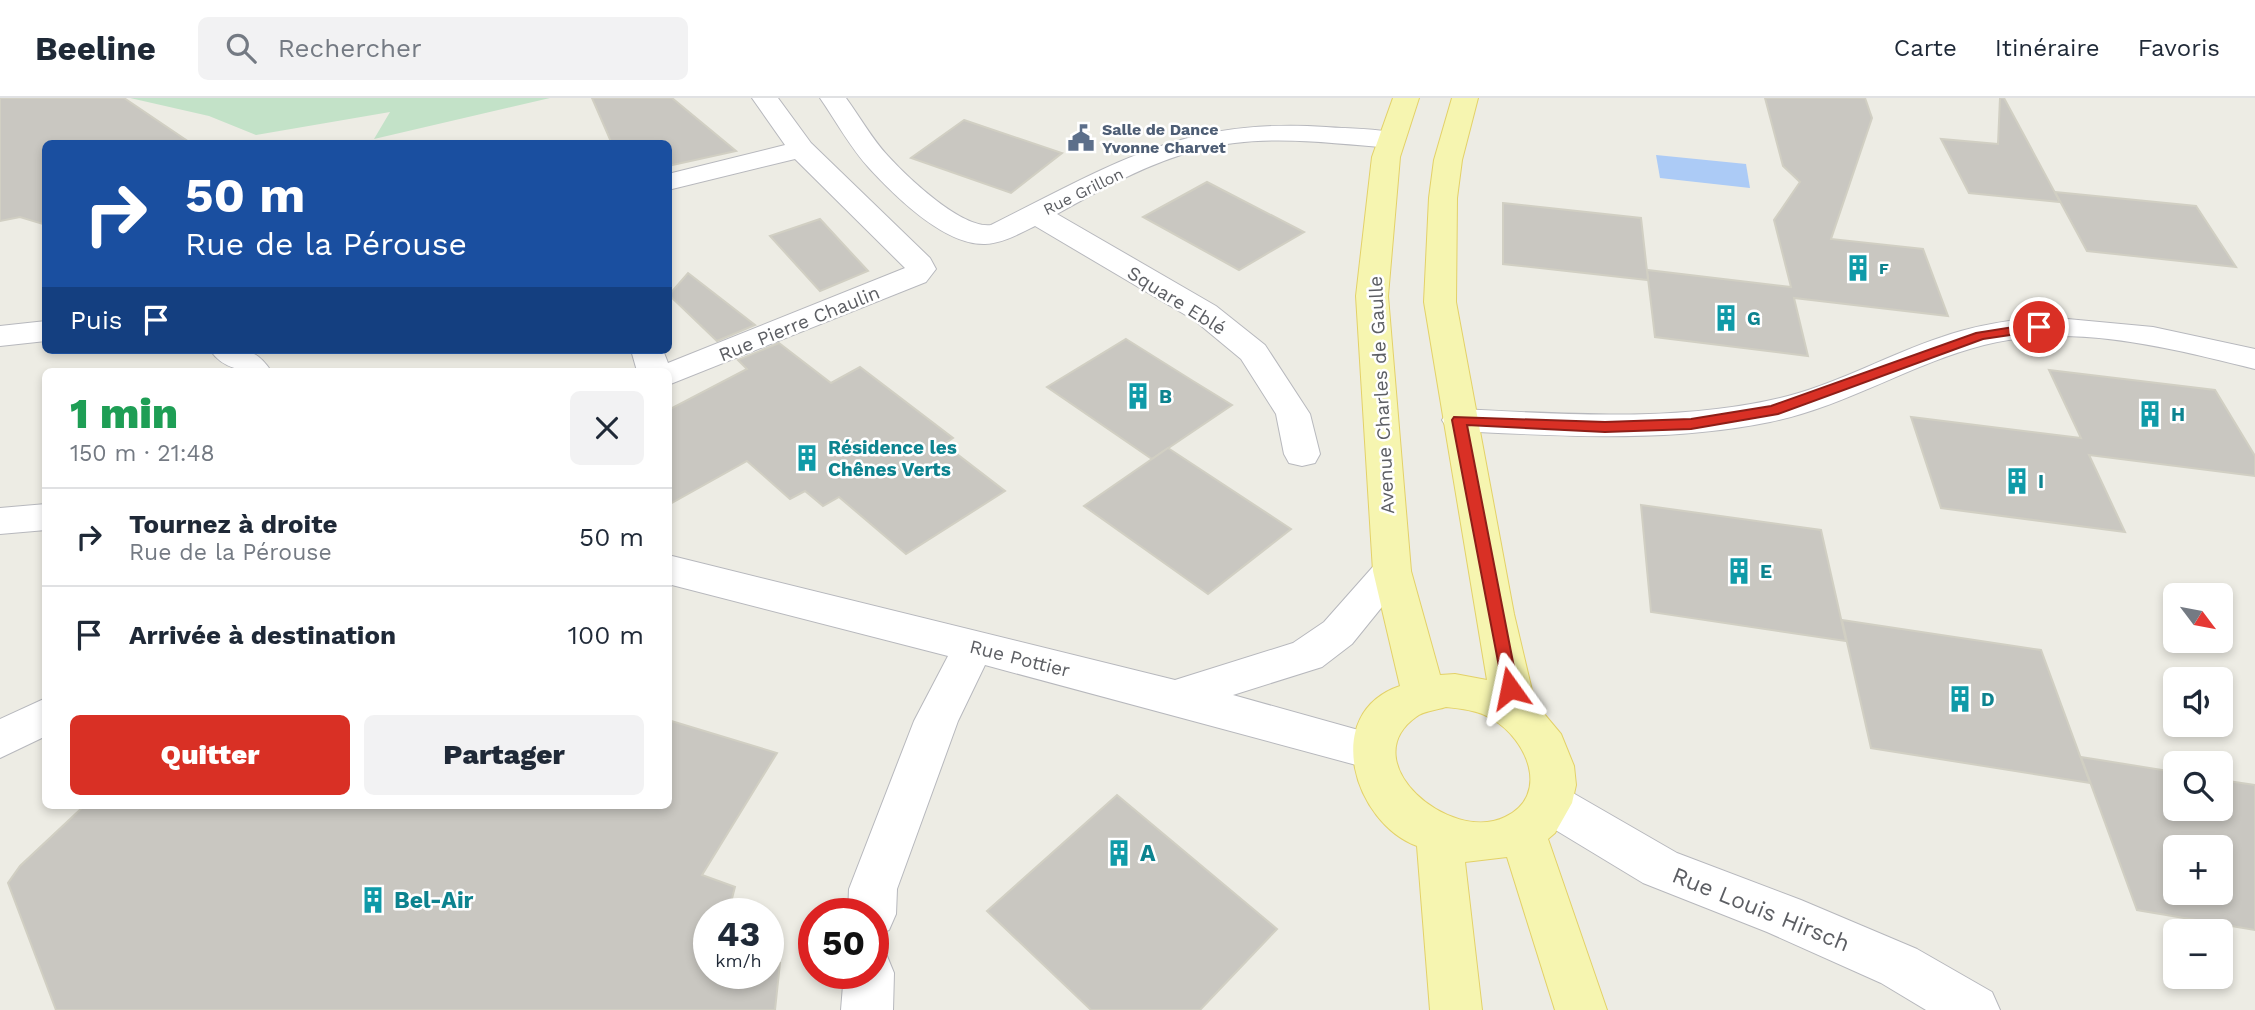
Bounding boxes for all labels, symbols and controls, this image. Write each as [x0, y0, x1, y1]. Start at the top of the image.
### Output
search box [198, 17, 688, 80]
text: Beeline [35, 29, 156, 68]
icon: search [222, 29, 260, 67]
text: Rechercher [278, 33, 422, 63]
text: Carte [1894, 34, 1957, 62]
text: Itinéraire [1995, 34, 2100, 62]
text: Favoris [2138, 34, 2220, 62]
place label: Salle de Dance Yvonne Charvet [1102, 120, 1226, 157]
public building icon: Salle de Dance Yvonne Charvet [1066, 123, 1096, 153]
street label: Rue Grillon [1040, 164, 1126, 219]
text: 50 m [185, 166, 305, 224]
icon: right [70, 168, 161, 259]
text: Rue de la Pérouse [185, 225, 467, 263]
building icon: F [1843, 253, 1873, 283]
place label: F [1879, 259, 1889, 278]
street label: Square Eblé [1123, 261, 1230, 340]
street label: Avenue Charles de Gaulle [1364, 275, 1399, 515]
street label: Rue Pierre Chaulin [715, 281, 883, 366]
pin [2009, 297, 2069, 357]
icon: arrive [137, 301, 175, 339]
building icon: G [1711, 303, 1741, 333]
text: Puis [70, 305, 123, 335]
place label: G [1747, 307, 1761, 330]
icon: arrive [2020, 308, 2058, 346]
building icon: B [1123, 381, 1153, 411]
place label: B [1159, 385, 1172, 408]
text: 1 min [70, 389, 178, 438]
button: close [570, 391, 644, 465]
building icon: H [2135, 399, 2165, 429]
place label: H [2171, 403, 2185, 426]
place label: Résidence les Chênes Verts [828, 436, 957, 481]
text: 150 m · 21:48 [70, 440, 215, 467]
building icon: Résidence les Chênes Verts [792, 443, 822, 473]
building icon: I [2002, 466, 2032, 496]
place label: I [2038, 470, 2044, 493]
text: Tournez à droite [129, 509, 338, 539]
icon: right [70, 518, 108, 556]
text: 50 m [579, 522, 644, 552]
text: Rue de la Pérouse [129, 539, 332, 566]
building icon: E [1724, 556, 1754, 586]
place label: E [1760, 560, 1772, 583]
north arrow [2163, 583, 2233, 653]
map controls [2163, 583, 2233, 989]
icon: arrive [70, 616, 108, 654]
text: Arrivée à destination [129, 620, 396, 650]
text: 100 m [568, 620, 644, 650]
street label: Rue Pottier [967, 635, 1073, 682]
position arrow [1473, 651, 1547, 725]
button: sound [2163, 667, 2233, 737]
building icon: D [1945, 684, 1975, 714]
place label: D [1981, 688, 1995, 711]
button: Quitter [70, 715, 350, 795]
button: Partager [364, 715, 644, 795]
button: search [2163, 751, 2233, 821]
button: + [2163, 835, 2233, 905]
building icon: A [1104, 838, 1134, 868]
place label: A [1140, 840, 1156, 867]
street label: Rue Louis Hirsch [1668, 862, 1853, 957]
building icon: Bel-Air [358, 885, 388, 915]
place label: Bel-Air [394, 887, 474, 914]
speed limit sign: 50 [798, 898, 889, 989]
text: 43 [717, 913, 760, 955]
button: − [2163, 919, 2233, 989]
text: km/h [715, 950, 762, 971]

